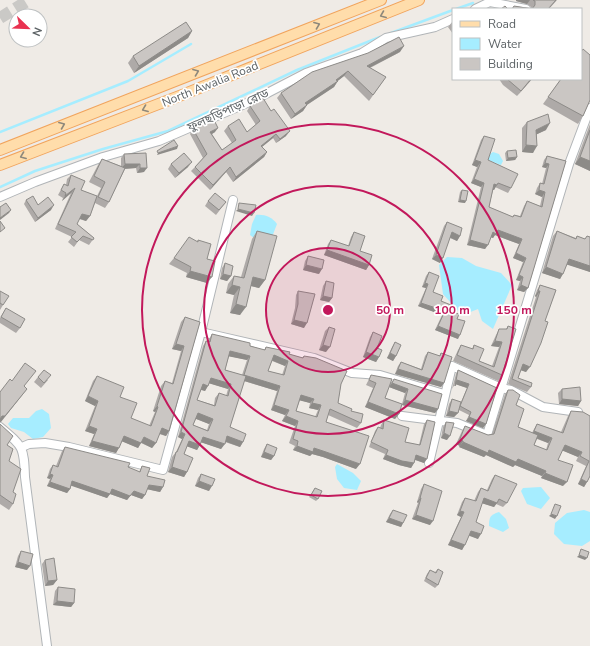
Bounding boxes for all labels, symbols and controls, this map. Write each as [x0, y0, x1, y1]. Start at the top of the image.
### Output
north arrow [8, 8, 48, 48]
legend [452, 8, 582, 80]
one-way arrow [379, 10, 386, 18]
text: Road [488, 16, 516, 32]
one-way arrow [314, 21, 321, 29]
text: N [28, 25, 45, 38]
text: Water [488, 36, 522, 52]
text: Building [488, 56, 533, 72]
street label: North Awalia Road [159, 57, 261, 111]
one-way arrow [192, 69, 199, 77]
street label: ফুলছড়িপাড়া রোড [184, 85, 272, 136]
one-way arrow [141, 105, 148, 113]
one-way arrow [59, 122, 66, 130]
one-way arrow [20, 151, 27, 159]
text: 50 m [376, 302, 404, 318]
text: 100 m [434, 302, 470, 318]
text: 150 m [496, 302, 532, 318]
centre of rings [321, 303, 335, 317]

